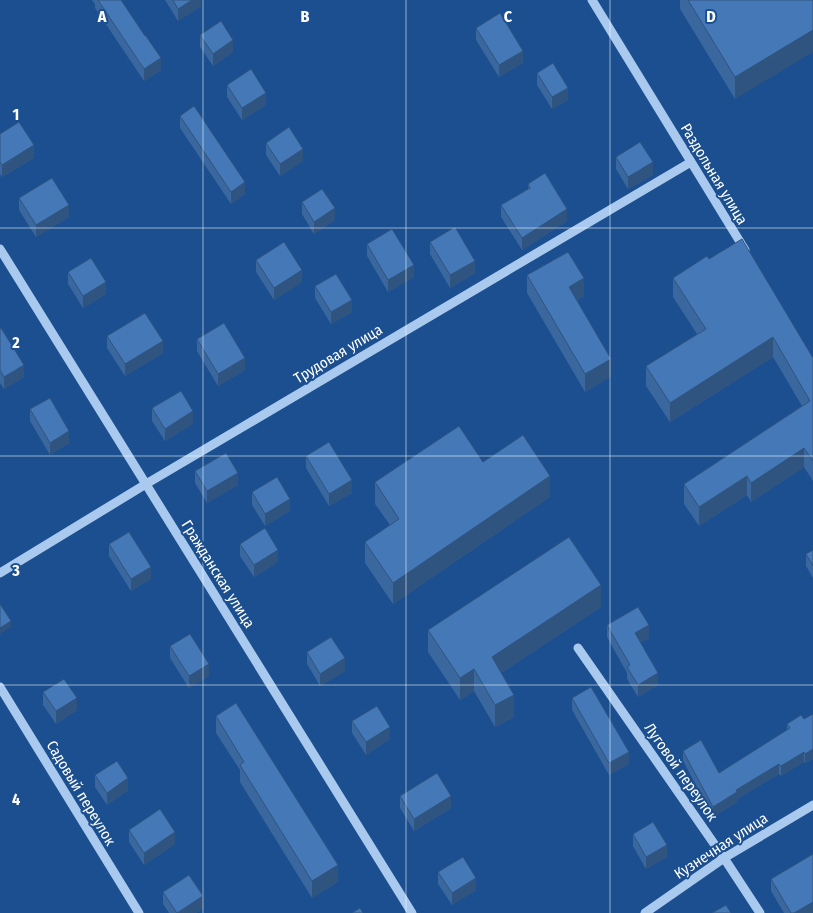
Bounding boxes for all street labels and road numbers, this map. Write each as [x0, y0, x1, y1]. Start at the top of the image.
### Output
street label: Раздольная улица [677, 120, 751, 228]
street label: Трудовая улица [290, 321, 386, 387]
street label: Гражданская улица [178, 517, 258, 631]
street label: Луговой переулок [640, 719, 722, 825]
street label: Садовый переулок [43, 737, 119, 849]
street label: Кузнечная улица [671, 809, 771, 883]

